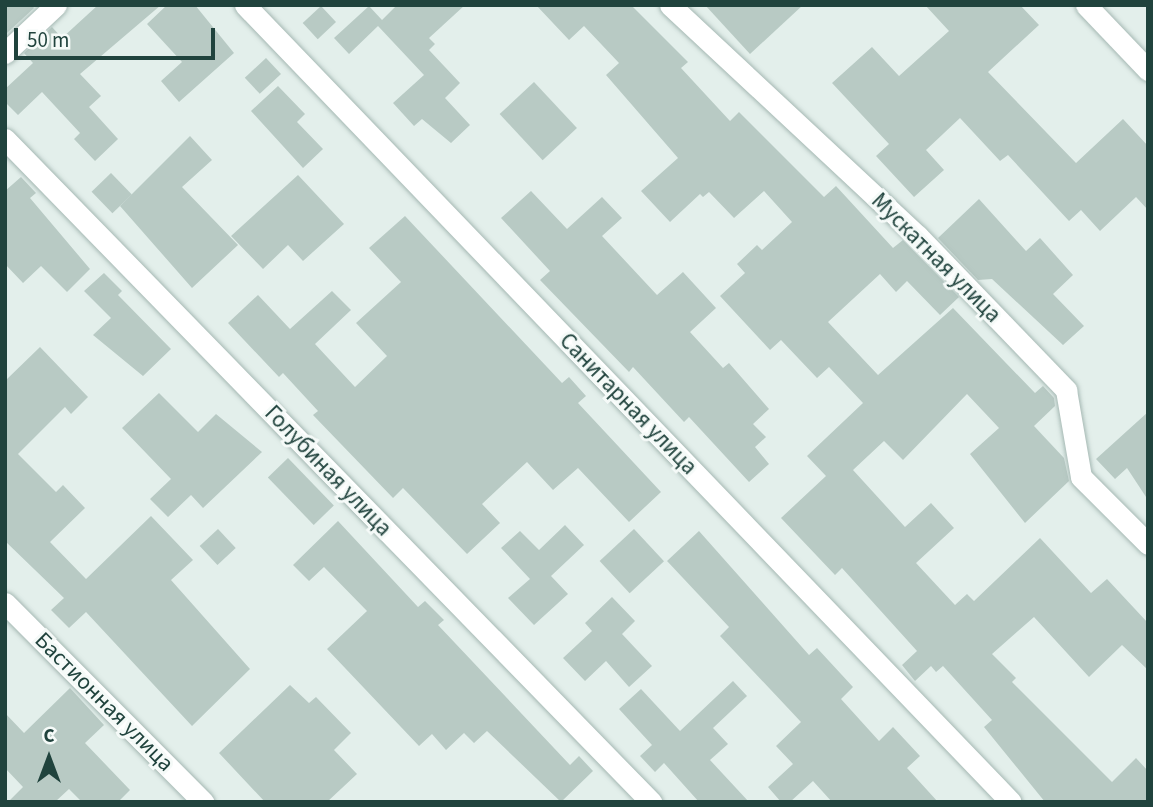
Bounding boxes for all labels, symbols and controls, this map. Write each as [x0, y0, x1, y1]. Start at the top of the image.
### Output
scale bar [18, 14, 219, 58]
text: 50 m [27, 25, 69, 55]
street label: Мускатная улица [865, 187, 1007, 329]
street label: Санитарная улица [553, 327, 703, 481]
street label: Голубиная улица [259, 400, 397, 542]
street label: Бастионная улица [29, 627, 179, 777]
north arrow [14, 723, 84, 793]
text: С [43, 723, 55, 750]

